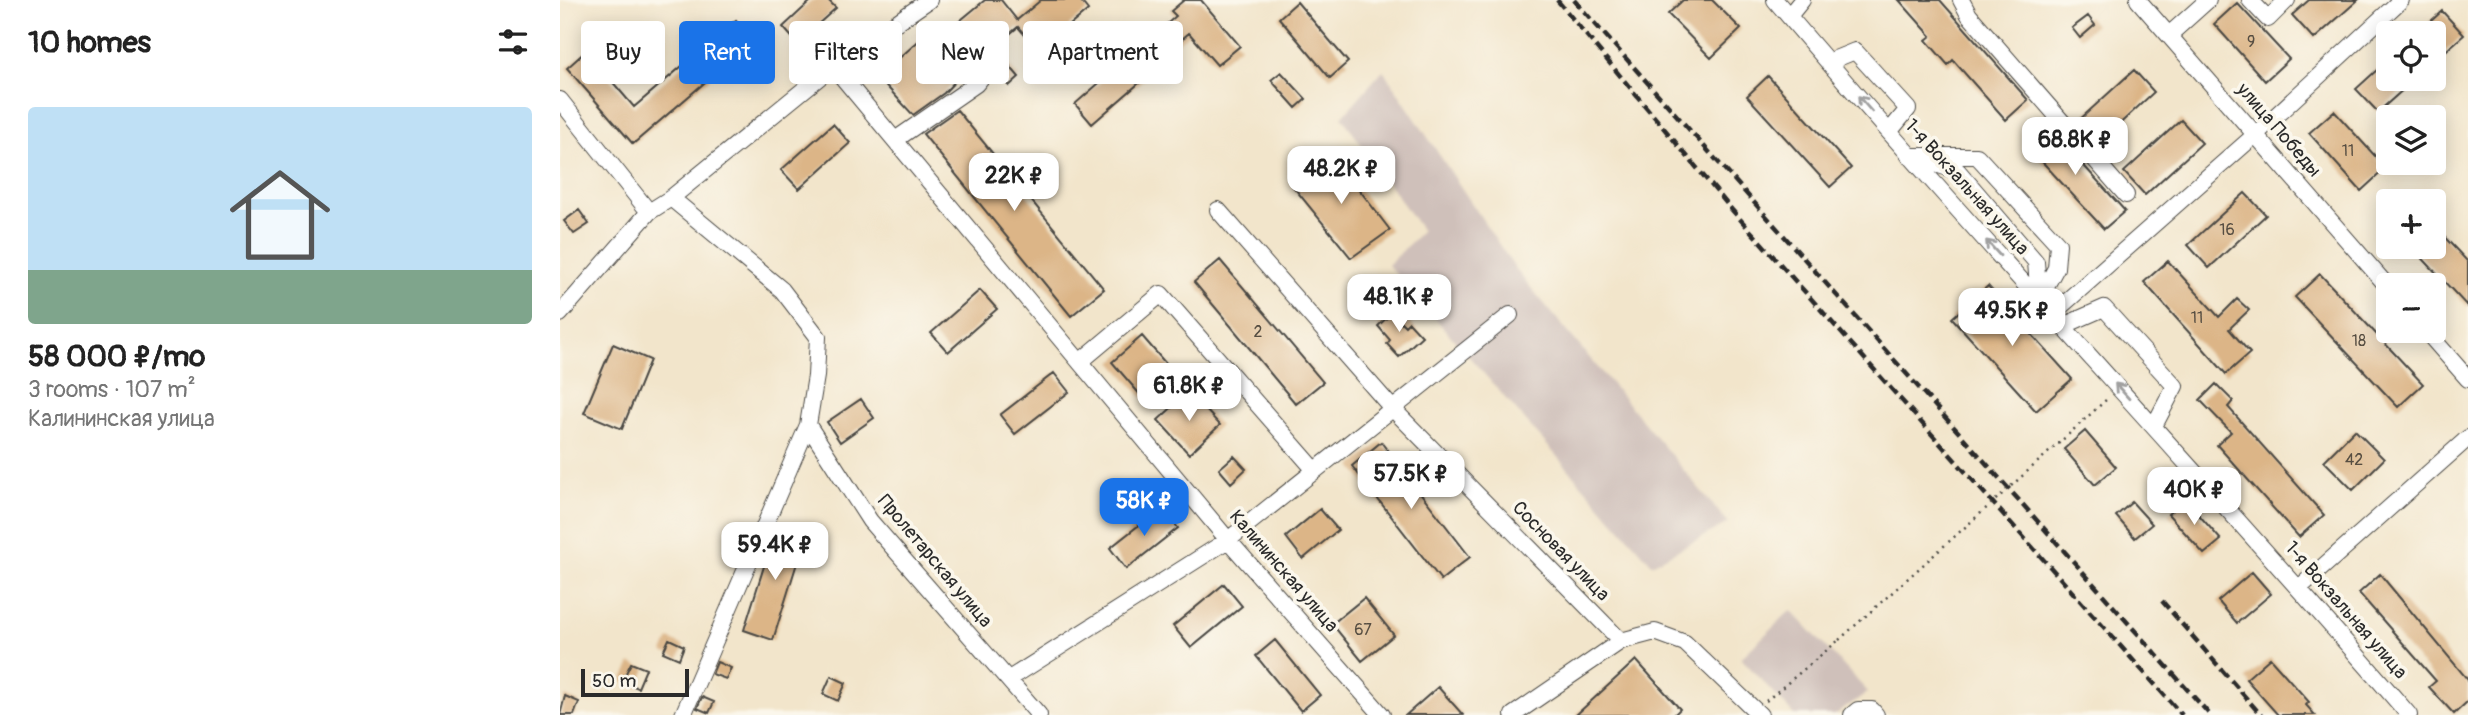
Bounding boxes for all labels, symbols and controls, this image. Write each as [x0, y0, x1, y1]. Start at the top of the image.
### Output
chip: Buy [581, 21, 665, 84]
chip: Rent [679, 21, 775, 84]
chip: Filters [789, 21, 902, 84]
chip: New [916, 21, 1009, 84]
chip: Apartment [1023, 21, 1183, 84]
map controls [2376, 21, 2446, 343]
button: locate [2376, 21, 2446, 91]
icon: filters [494, 23, 532, 61]
text: 10 homes [28, 24, 151, 61]
house number: 9 [2247, 32, 2255, 52]
street label: улица Победы [2231, 77, 2326, 182]
one-way arrow [1857, 95, 1873, 113]
button: layers [2376, 105, 2446, 175]
street label: 1-я Вокзальная улица [1900, 114, 2034, 260]
pin: 68.8K ₽ [2010, 118, 2140, 177]
text: 68.8K ₽ [2038, 125, 2112, 154]
house number: 11 [2342, 141, 2354, 161]
pin: 48.2K ₽ [1276, 146, 1406, 206]
icon: home [217, 152, 343, 278]
pin: 22K ₽ [965, 154, 1063, 213]
text: 48.2K ₽ [1303, 154, 1379, 183]
text: 22K ₽ [985, 161, 1043, 190]
button: + [2376, 189, 2446, 259]
house number: 16 [2219, 220, 2235, 240]
one-way arrow [1985, 239, 2001, 257]
button: − [2376, 273, 2446, 343]
pin: 48.1K ₽ [1334, 274, 1464, 334]
text: 48.1K ₽ [1363, 282, 1435, 311]
pin: 49.5K ₽ [1947, 288, 2077, 348]
text: 49.5K ₽ [1974, 296, 2050, 325]
house number: 11 [2191, 308, 2203, 328]
house number: 2 [1254, 322, 1263, 342]
house number: 18 [2352, 331, 2366, 351]
text: 58 000 ₽/mo [28, 338, 205, 375]
pin: 61.8K ₽ [1124, 364, 1254, 423]
text: 61.8K ₽ [1153, 371, 1225, 400]
text: 3 rooms · 107 m² [28, 375, 196, 404]
one-way arrow [2115, 383, 2131, 401]
text: Калининская улица [28, 404, 215, 433]
house number: 42 [2345, 450, 2363, 470]
pin: 57.5K ₽ [1346, 452, 1476, 511]
text: 57.5K ₽ [1374, 459, 1448, 488]
pin: 40K ₽ [2145, 468, 2243, 527]
text: 40K ₽ [2163, 475, 2225, 504]
pin: 58K ₽ [1095, 478, 1193, 538]
text: 58K ₽ [1116, 486, 1172, 515]
street label: Пролетарская улица [872, 490, 998, 632]
street label: Сосновая улица [1507, 496, 1615, 606]
street label: Калининская улица [1224, 505, 1344, 637]
pin: 59.4K ₽ [710, 522, 840, 582]
text: 59.4K ₽ [737, 530, 813, 559]
street label: 1-я Вокзальная улица [2280, 536, 2412, 684]
house number: 67 [1354, 620, 1372, 640]
scale bar [581, 666, 690, 698]
text: 50 m [592, 669, 636, 693]

